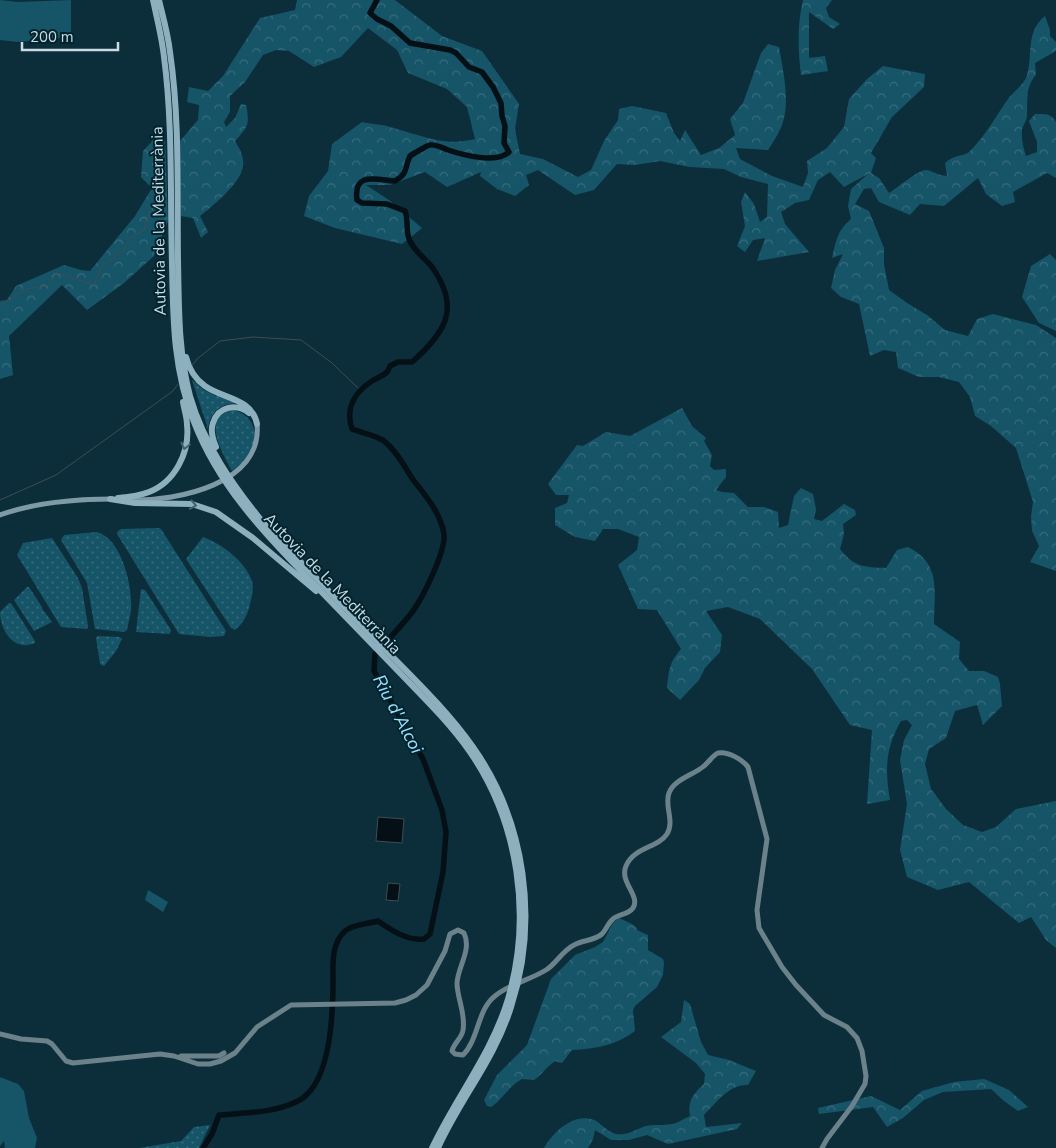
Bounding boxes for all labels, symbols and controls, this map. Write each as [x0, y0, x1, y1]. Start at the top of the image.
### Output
scale bar [22, 20, 119, 52]
text: 200 m [30, 27, 74, 47]
street label: Autovia de la Mediterrània [146, 126, 172, 316]
one-way arrow [180, 441, 191, 450]
one-way arrow [189, 499, 197, 509]
street label: Autovia de la Mediterrània [259, 508, 406, 659]
water label: Riu d'Alcoi [367, 670, 429, 758]

